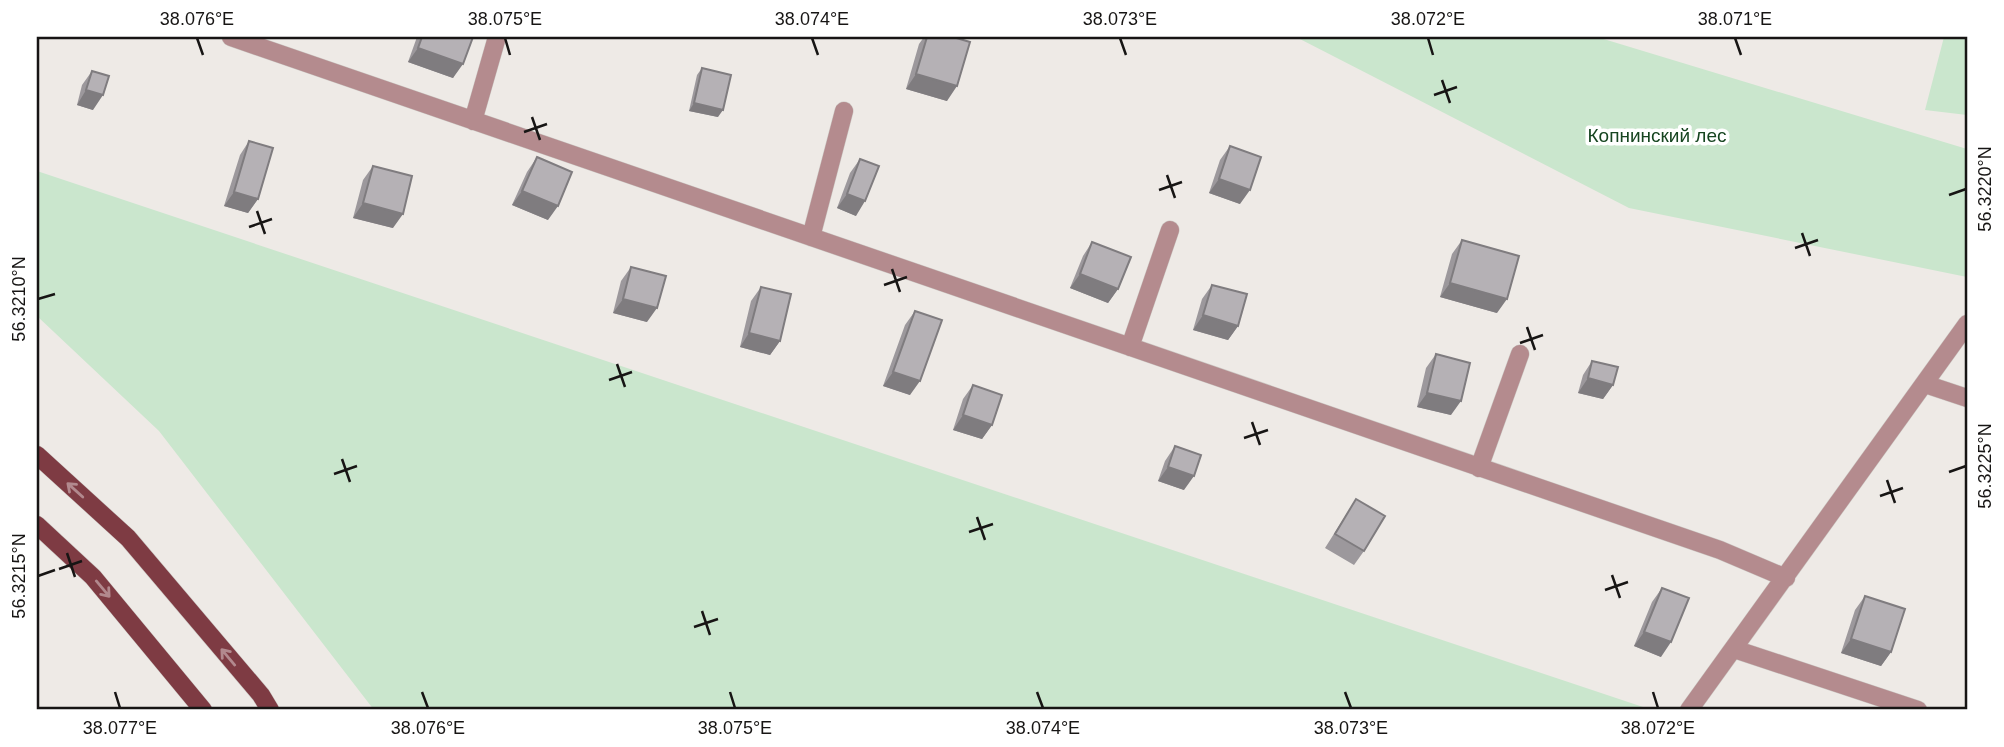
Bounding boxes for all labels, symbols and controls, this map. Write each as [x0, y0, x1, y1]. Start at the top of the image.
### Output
text: 38.076°E [160, 9, 234, 29]
text: 38.075°E [468, 9, 542, 29]
text: 38.074°E [775, 9, 849, 29]
text: 38.073°E [1083, 9, 1157, 29]
text: 38.072°E [1391, 9, 1465, 29]
text: 38.071°E [1698, 9, 1772, 29]
park label: Копнинский лес [1588, 125, 1727, 146]
text: 56.3220°N [1975, 146, 1995, 232]
text: 56.3210°N [9, 256, 29, 342]
text: 56.3225°N [1975, 423, 1995, 509]
one-way arrow [67, 481, 84, 498]
text: 56.3215°N [9, 533, 29, 619]
one-way arrow [95, 580, 111, 598]
one-way arrow [220, 648, 236, 666]
text: 38.077°E [83, 718, 157, 738]
text: 38.076°E [391, 718, 465, 738]
text: 38.075°E [698, 718, 772, 738]
text: 38.074°E [1006, 718, 1080, 738]
text: 38.073°E [1314, 718, 1388, 738]
text: 38.072°E [1621, 718, 1695, 738]

